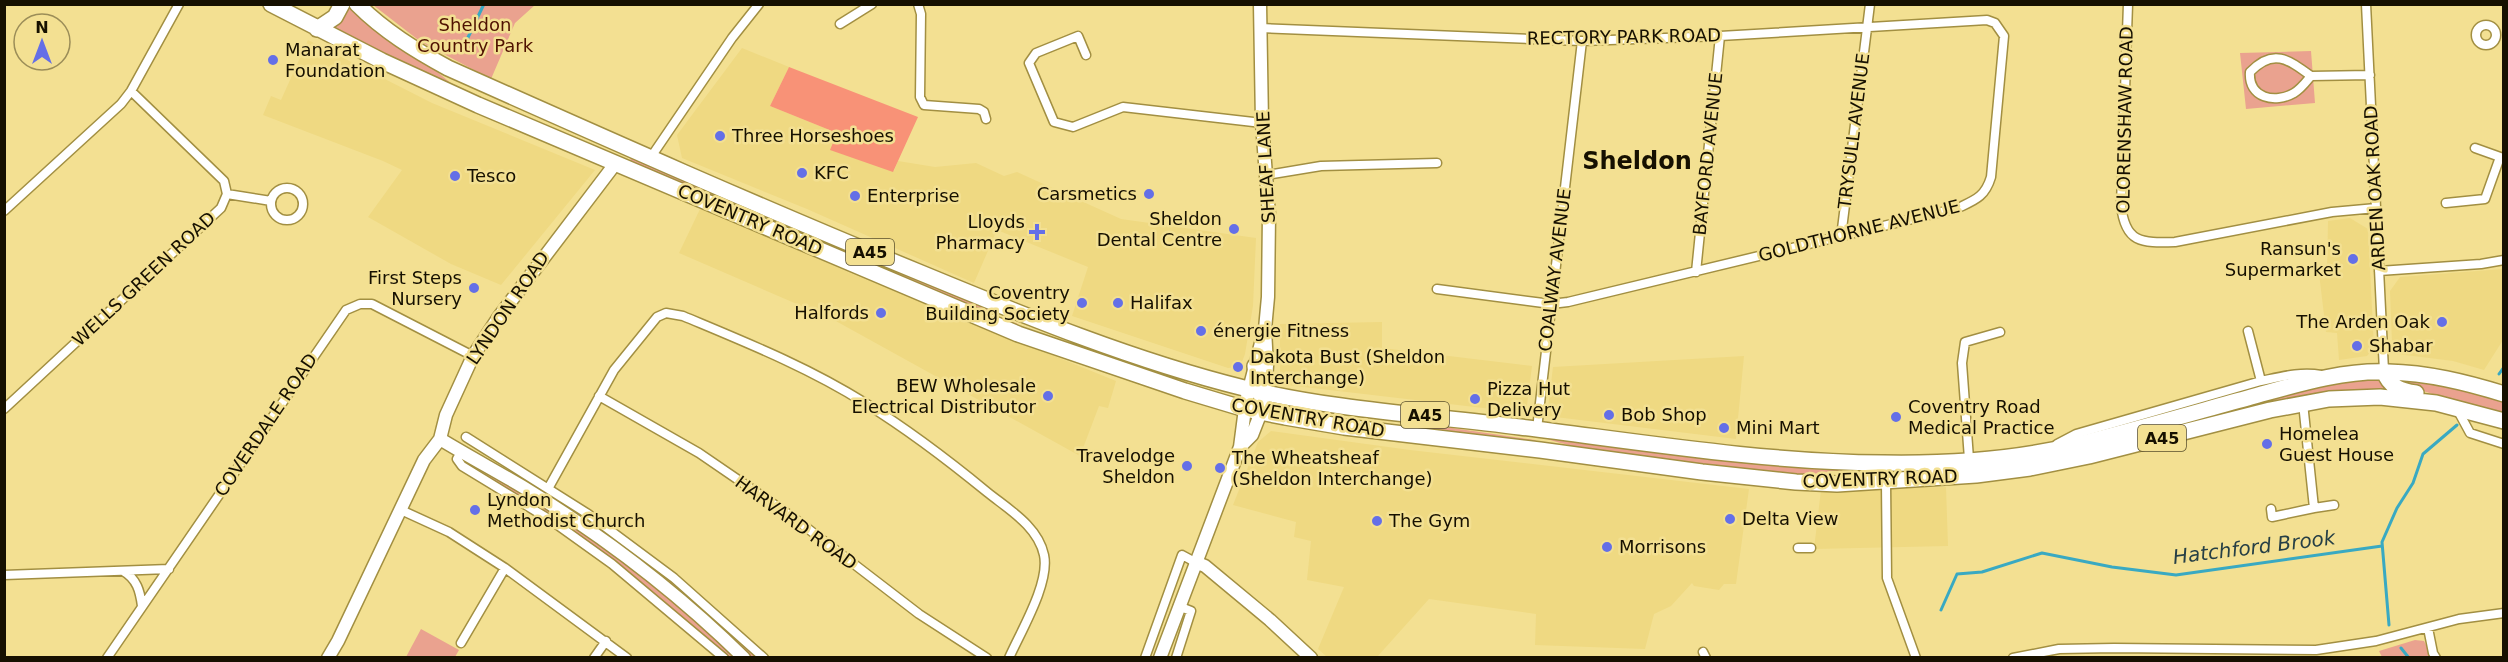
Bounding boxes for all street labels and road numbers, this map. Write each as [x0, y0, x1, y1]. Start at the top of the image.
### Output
street label: RECTORY PARK ROAD [1527, 24, 1721, 49]
street label: OLORENSHAW ROAD [2112, 26, 2137, 214]
street label: TRYSULL AVENUE [1833, 52, 1873, 211]
street label: BAYFORD AVENUE [1689, 71, 1727, 236]
street label: ARDEN OAK ROAD [2360, 105, 2389, 271]
street label: SHEAF LANE [1252, 110, 1279, 224]
street label: COVENTRY ROAD [675, 180, 826, 260]
street label: COALWAY AVENUE [1534, 187, 1575, 353]
street label: GOLDTHORNE AVENUE [1756, 195, 1962, 266]
street label: WELLS GREEN ROAD [68, 207, 219, 350]
road number: A45 [846, 239, 894, 265]
street label: LYNDON ROAD [462, 247, 553, 368]
street label: COVERDALE ROAD [210, 349, 321, 500]
street label: COVENTRY ROAD [1230, 394, 1386, 441]
road number: A45 [1401, 402, 1449, 428]
road number: A45 [2138, 425, 2186, 451]
street label: COVENTRY ROAD [1802, 465, 1958, 492]
street label: HARVARD ROAD [731, 471, 861, 574]

